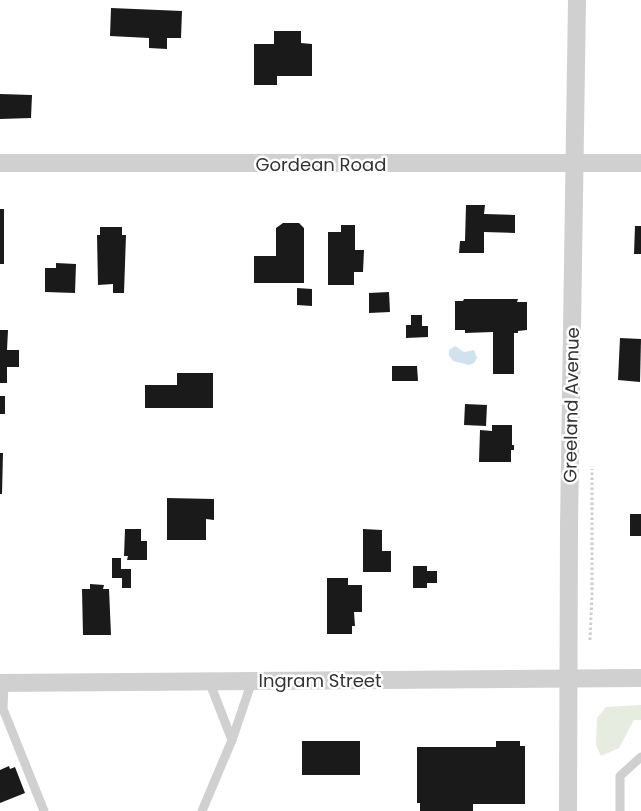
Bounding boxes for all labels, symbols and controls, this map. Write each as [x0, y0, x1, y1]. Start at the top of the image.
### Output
street label: Gordean Road [256, 152, 386, 177]
street label: Greeland Avenue [557, 327, 585, 483]
street label: Ingram Street [258, 668, 382, 693]

